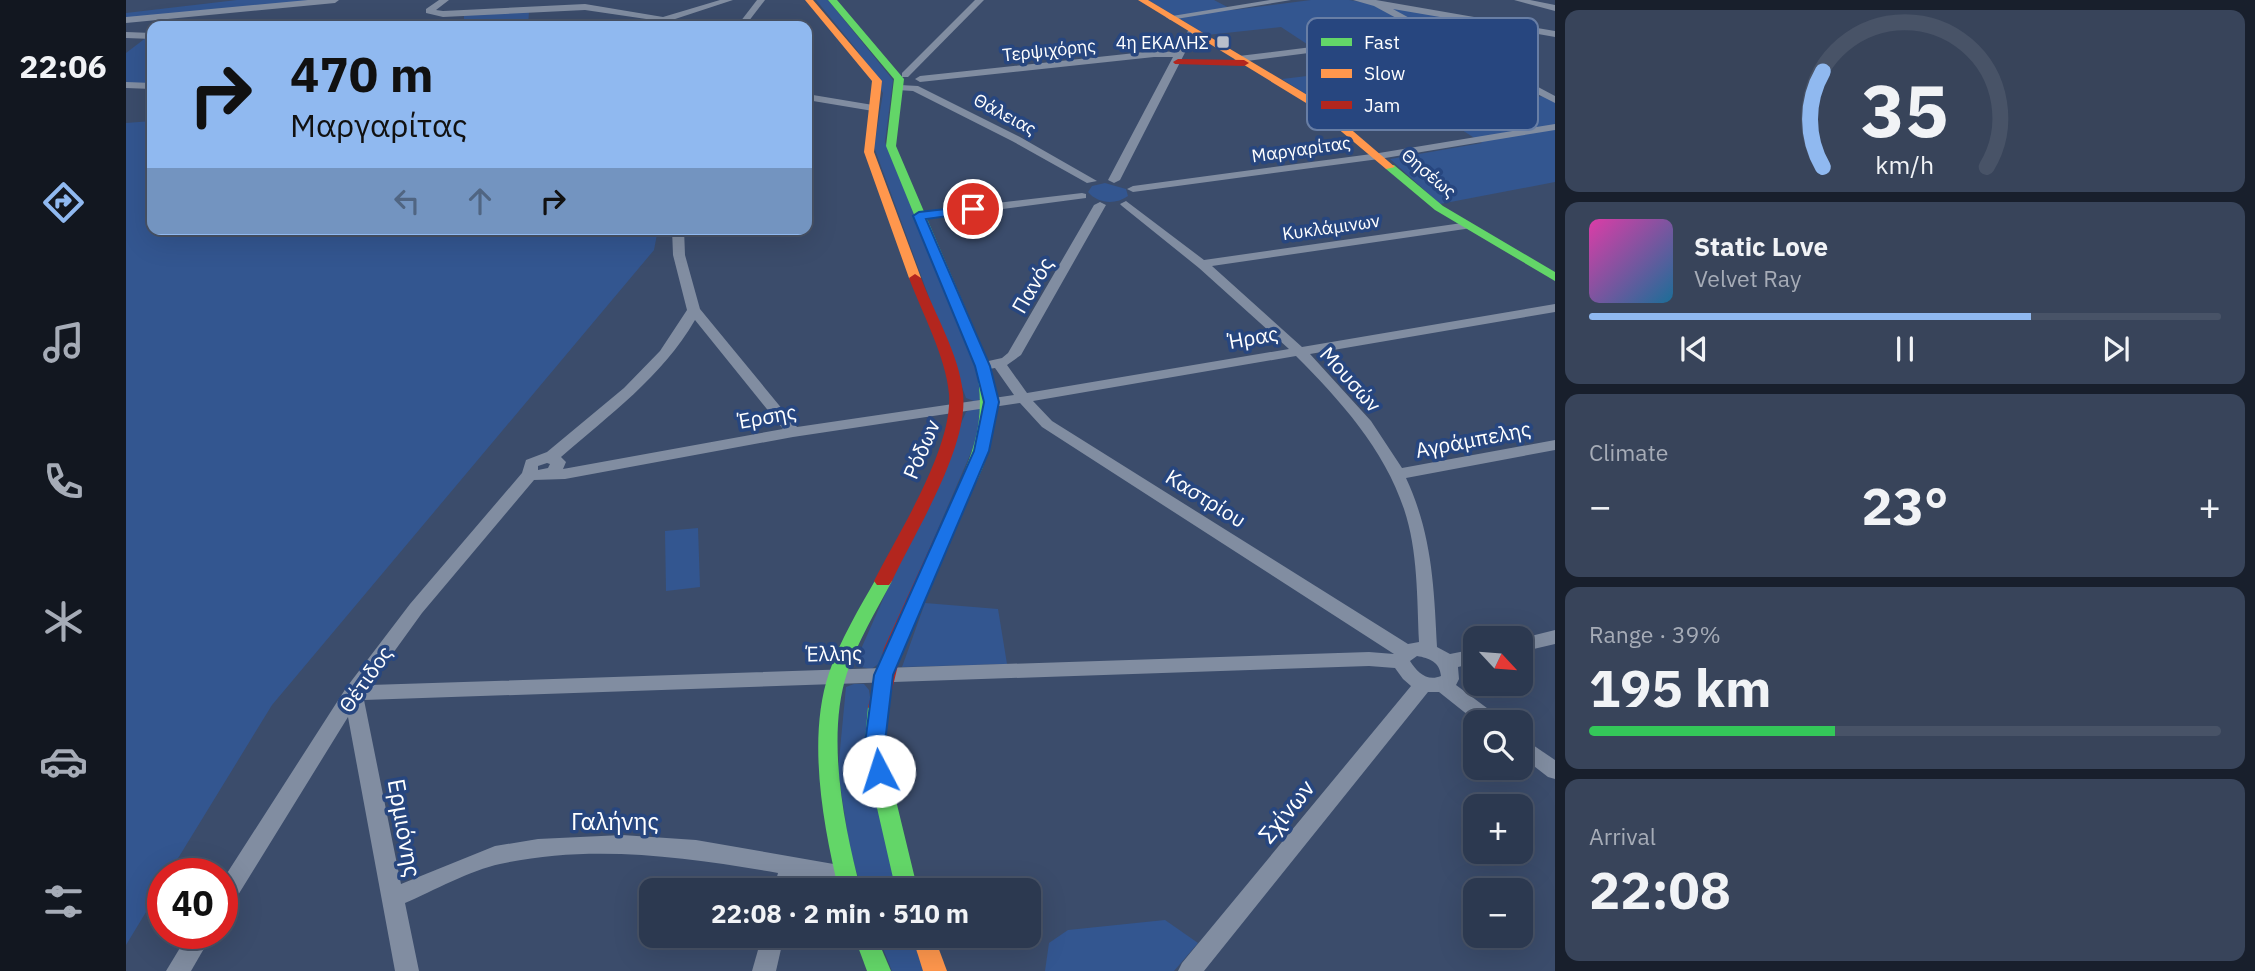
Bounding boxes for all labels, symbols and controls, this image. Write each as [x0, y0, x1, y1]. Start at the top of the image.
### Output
legend [1307, 18, 1538, 130]
text: Fast [1364, 30, 1400, 54]
place label: 4η ΕΚΑΛΗΣ [1116, 31, 1209, 54]
street label: Τερψιχόρης [1001, 34, 1097, 66]
marker: 4η ΕΚΑΛΗΣ [1215, 34, 1231, 50]
text: 470 m [290, 42, 434, 105]
text: 22:06 [19, 45, 107, 87]
icon: right [175, 49, 266, 140]
text: Slow [1364, 61, 1405, 85]
text: 35 [1861, 62, 1949, 157]
street label: Θάλειας [970, 88, 1041, 140]
text: Jam [1364, 93, 1400, 117]
text: Μαργαρίτας [290, 104, 468, 146]
street label: Μαργαρίτας [1250, 131, 1352, 167]
street label: Θησέως [1397, 143, 1461, 203]
text: km/h [1876, 148, 1934, 181]
icon: directions [39, 178, 88, 227]
pin [943, 179, 1003, 239]
icon: left [388, 182, 426, 220]
icon: ahead [461, 182, 499, 220]
icon: right [534, 182, 572, 220]
icon: arrive [954, 190, 992, 228]
street label: Κυκλάμινων [1281, 209, 1381, 245]
text: Static Love [1694, 229, 1828, 263]
street label: Πανός [1005, 252, 1059, 318]
text: Velvet Ray [1694, 263, 1801, 293]
icon: music [39, 318, 88, 367]
street label: Ήρας [1225, 319, 1280, 355]
icon: previous [1675, 330, 1713, 368]
icon: pause [1886, 330, 1924, 368]
icon: next [2097, 330, 2135, 368]
street label: Μουσών [1314, 340, 1388, 418]
street label: Έρσης [735, 397, 798, 435]
street label: Αγράμπελης [1413, 414, 1533, 464]
street label: Ρόδων [896, 415, 946, 483]
text: Climate [1589, 437, 1668, 467]
icon: phone [39, 457, 88, 506]
street label: Καστρίου [1161, 462, 1251, 534]
text: 23° [1862, 472, 1948, 539]
text: − [1589, 481, 1612, 530]
text: + [2198, 481, 2221, 530]
icon: climate [39, 597, 88, 646]
text: Range · 39% [1589, 619, 1721, 649]
north arrow [1463, 626, 1533, 696]
map controls [1463, 626, 1533, 948]
street label: Έλλης [805, 639, 862, 668]
street label: Θέτιδος [332, 640, 398, 718]
text: 195 km [1589, 654, 1771, 721]
button: search [1463, 710, 1533, 780]
position arrow [842, 734, 916, 808]
icon: car [39, 737, 88, 786]
street label: Σχίνων [1250, 772, 1322, 850]
street label: Ερμιόνης [381, 776, 429, 880]
button: + [1463, 794, 1533, 864]
street label: Γαλήνης [571, 805, 659, 837]
text: Arrival [1589, 821, 1656, 851]
text: 22:08 [1589, 856, 1731, 923]
speed limit sign: 40 [147, 858, 238, 949]
icon: filters [39, 877, 88, 926]
button: − [1463, 878, 1533, 948]
text: 22:08 · 2 min · 510 m [711, 896, 969, 930]

